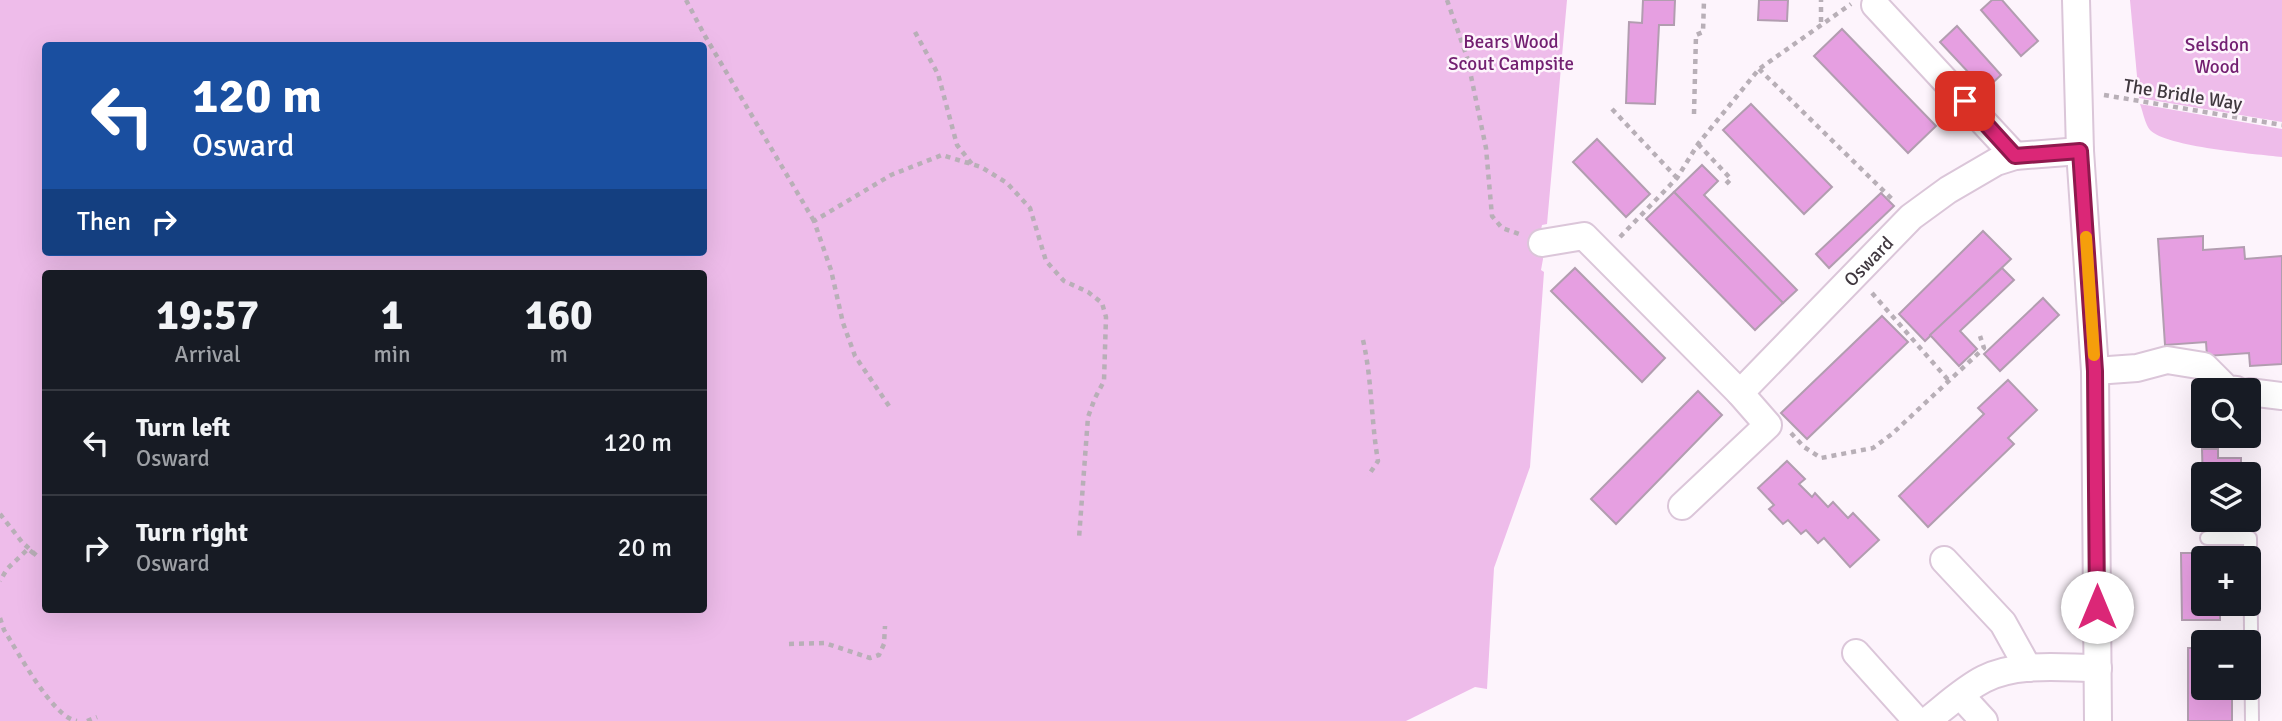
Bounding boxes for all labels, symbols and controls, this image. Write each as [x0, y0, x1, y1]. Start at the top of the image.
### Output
park label: Bears Wood Scout Campsite [1448, 30, 1574, 76]
park label: Selsdon Wood [2185, 33, 2249, 79]
text: 120 m [192, 66, 322, 126]
icon: left [77, 70, 168, 161]
pin [1935, 71, 1995, 131]
street label: The Bridle Way [2122, 74, 2244, 116]
icon: arrive [1946, 82, 1984, 120]
text: Osward [192, 126, 295, 165]
icon: right [145, 203, 183, 241]
text: Then [77, 206, 131, 238]
street label: Osward [1839, 232, 1899, 292]
text: 19:57 [156, 290, 259, 341]
text: 1 [381, 290, 403, 341]
text: 160 [525, 290, 593, 341]
text: Arrival [175, 340, 241, 369]
text: min [373, 340, 411, 369]
text: m [550, 340, 568, 369]
map controls [2191, 378, 2261, 700]
button: search [2191, 378, 2261, 448]
text: Turn left [136, 412, 230, 444]
icon: left [77, 424, 115, 462]
text: 120 m [603, 427, 672, 459]
text: Osward [136, 444, 210, 473]
button: layers [2191, 462, 2261, 532]
text: Turn right [136, 517, 248, 549]
icon: right [77, 529, 115, 567]
text: 20 m [617, 532, 672, 564]
button: + [2191, 546, 2261, 616]
text: Osward [136, 549, 210, 578]
position arrow [2060, 570, 2134, 644]
button: − [2191, 630, 2261, 700]

